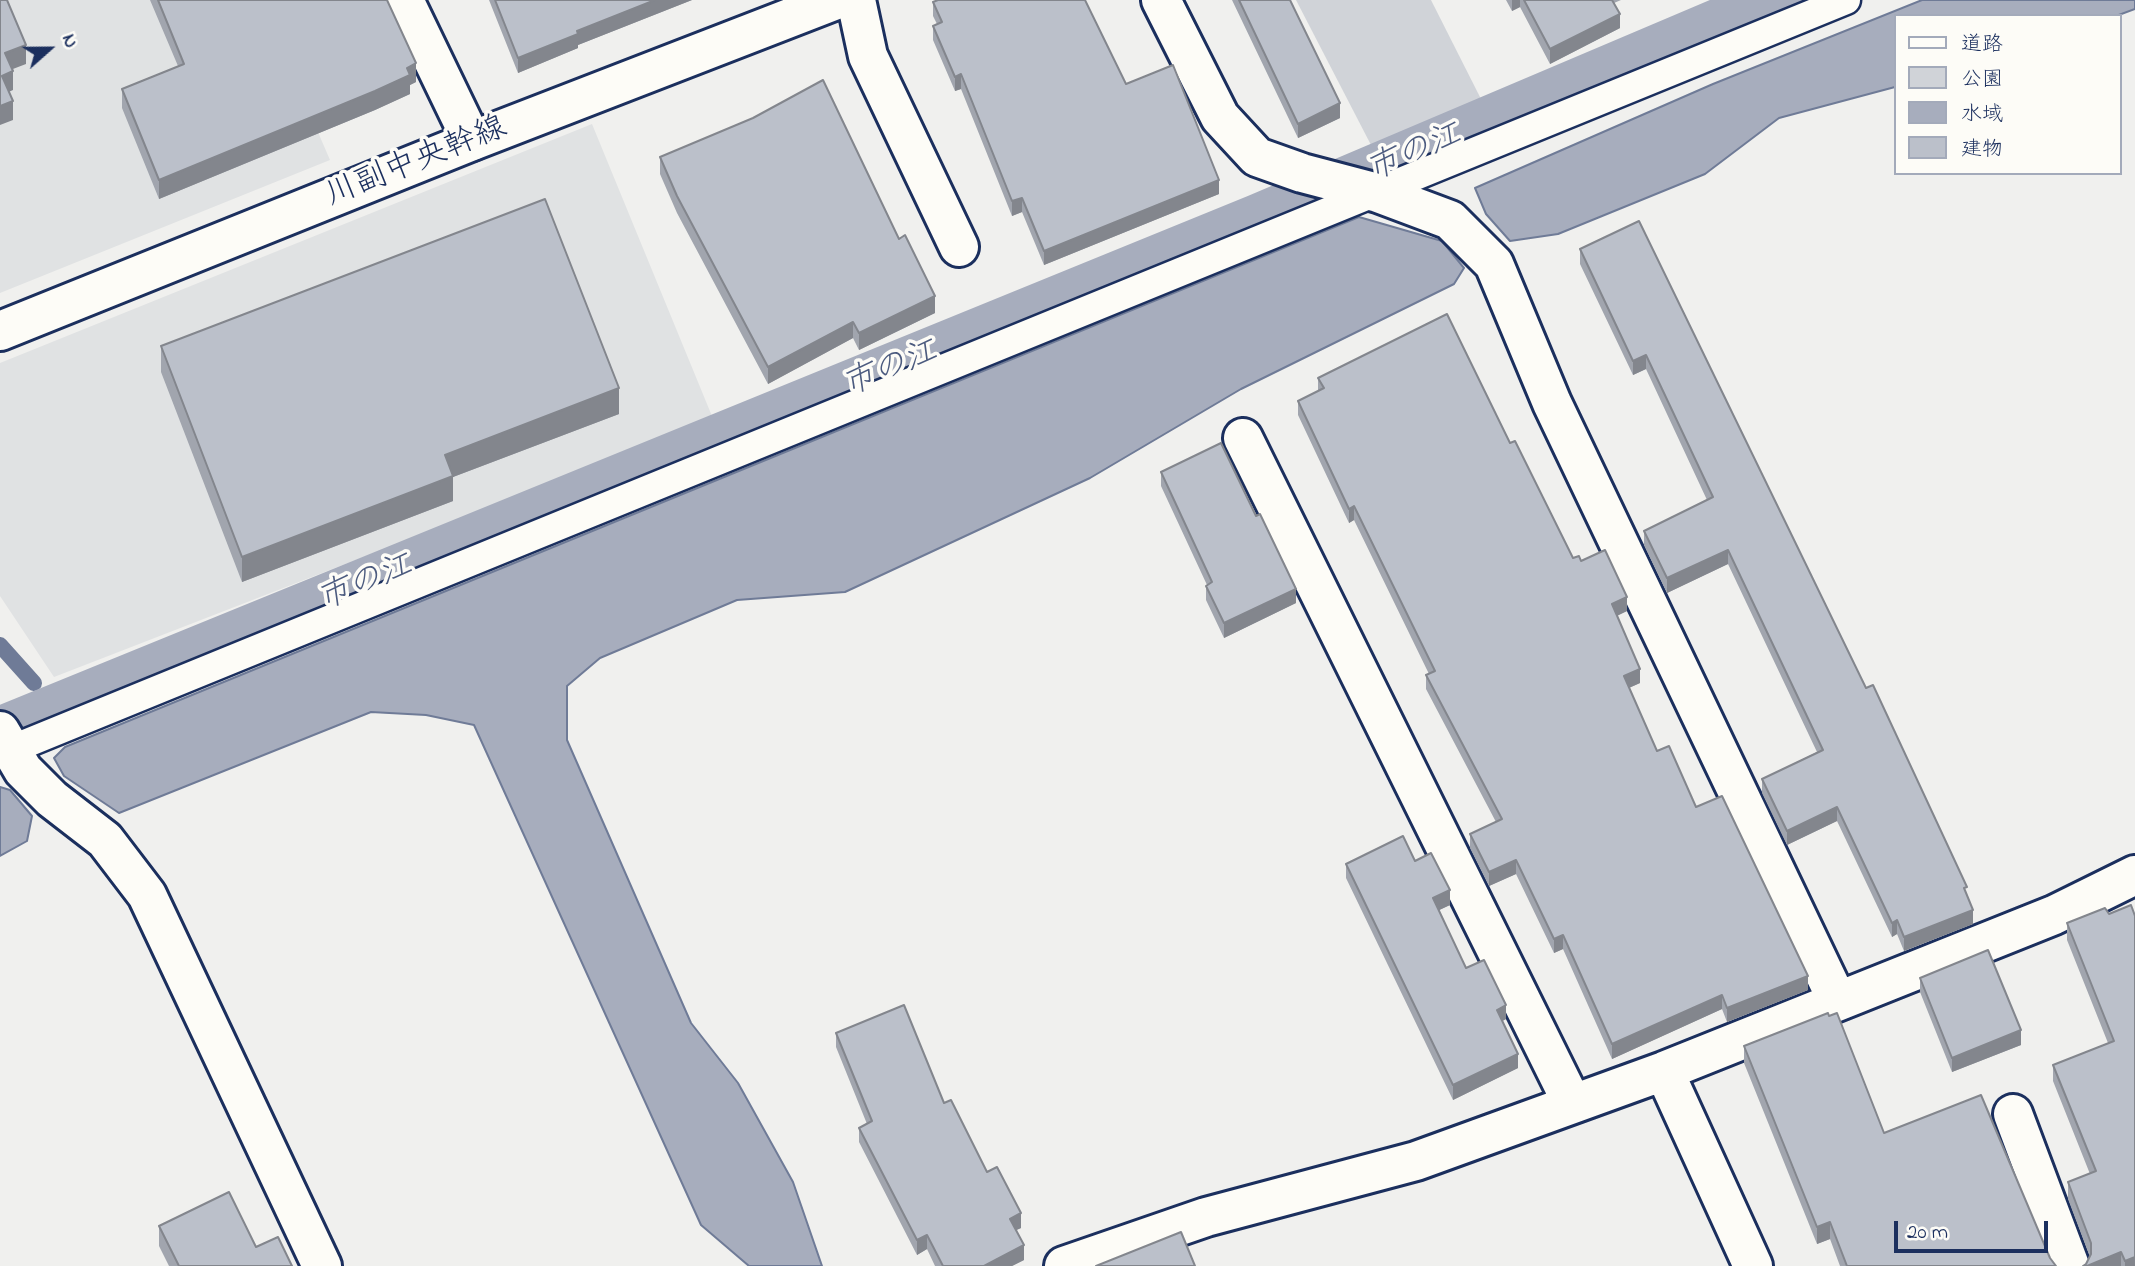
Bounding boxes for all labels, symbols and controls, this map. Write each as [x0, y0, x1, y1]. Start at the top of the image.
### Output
north arrow [14, 14, 84, 84]
legend [1894, 14, 2121, 175]
text: N [54, 30, 84, 52]
text: 道路 [1961, 30, 2003, 60]
text: 公園 [1961, 65, 2003, 95]
text: 水域 [1961, 100, 2003, 130]
street label: 川副中央幹線 [321, 110, 513, 218]
water label: 市の江 [1362, 117, 1468, 193]
text: 建物 [1961, 135, 2003, 165]
water label: 市の江 [838, 334, 944, 408]
water label: 市の江 [313, 548, 419, 622]
scale bar [1897, 1206, 2051, 1250]
text: 20 m [1907, 1218, 1948, 1248]

